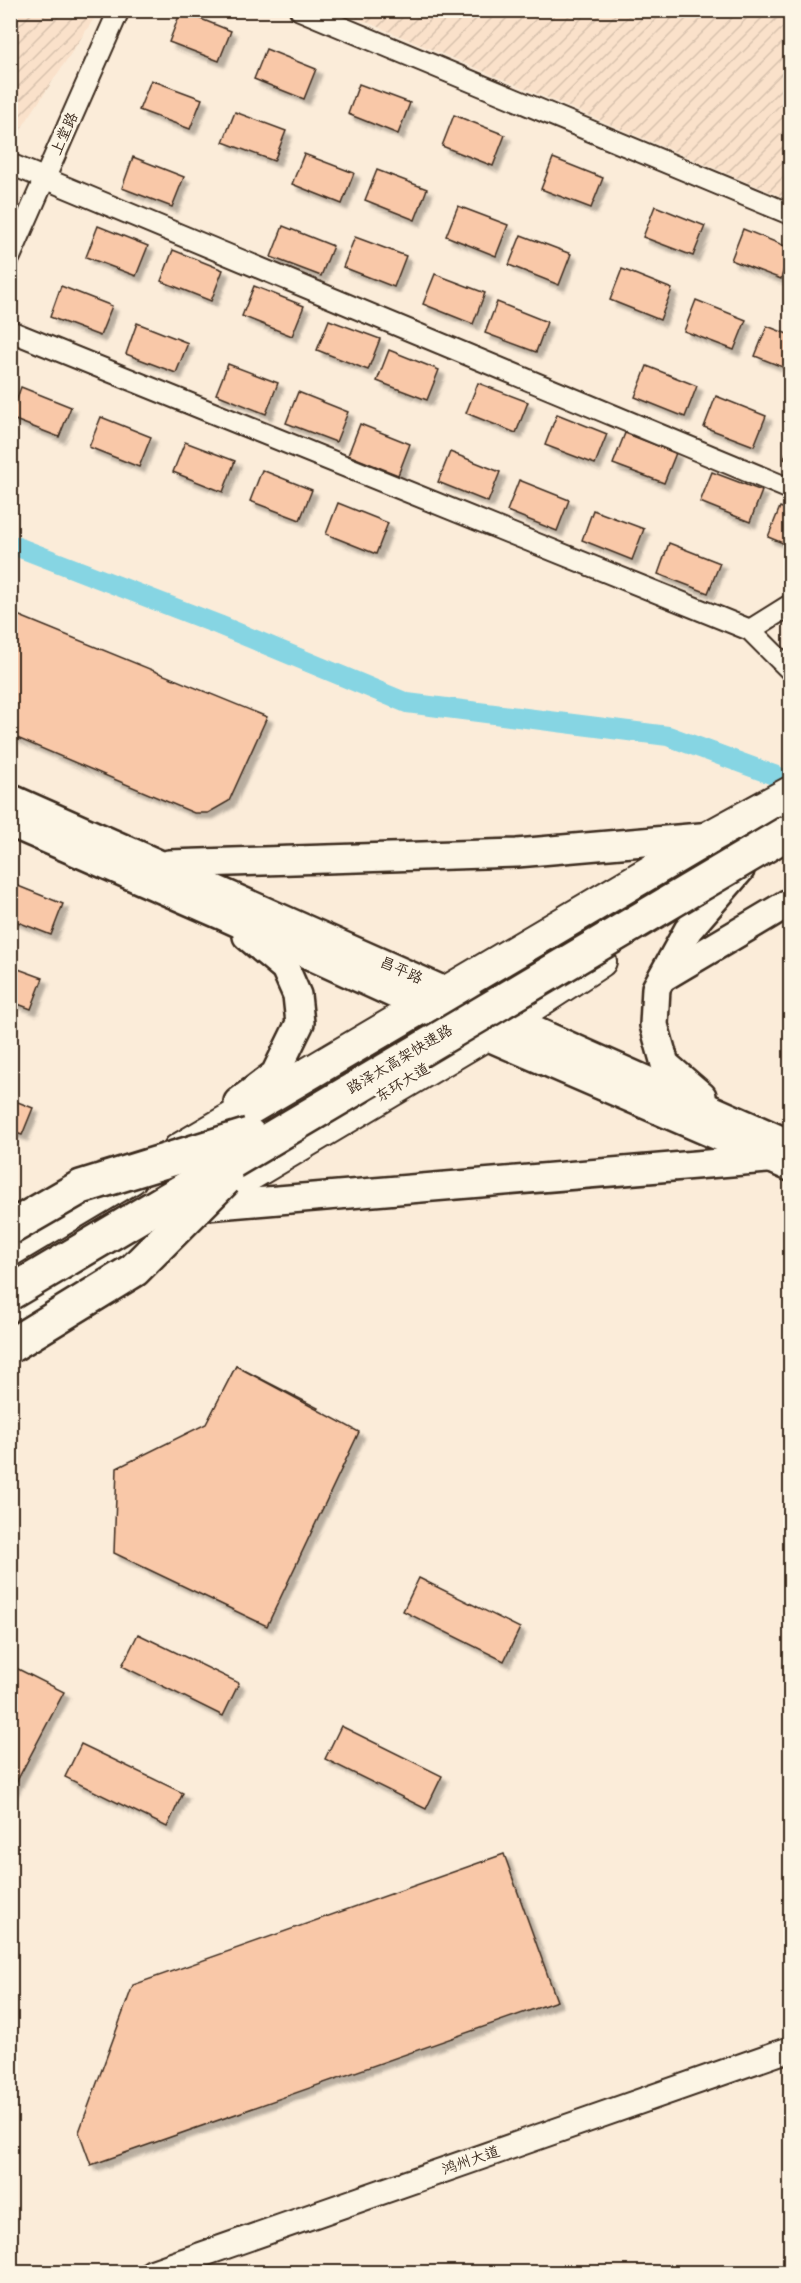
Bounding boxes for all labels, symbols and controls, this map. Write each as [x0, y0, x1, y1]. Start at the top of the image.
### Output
street label: 上堂路 [45, 109, 85, 159]
street label: 昌平路 [376, 951, 426, 991]
street label: 路泽太高架快速路 [342, 1019, 458, 1101]
street label: 东环大道 [371, 1057, 435, 1109]
street label: 鸿州大道 [439, 2140, 503, 2182]

